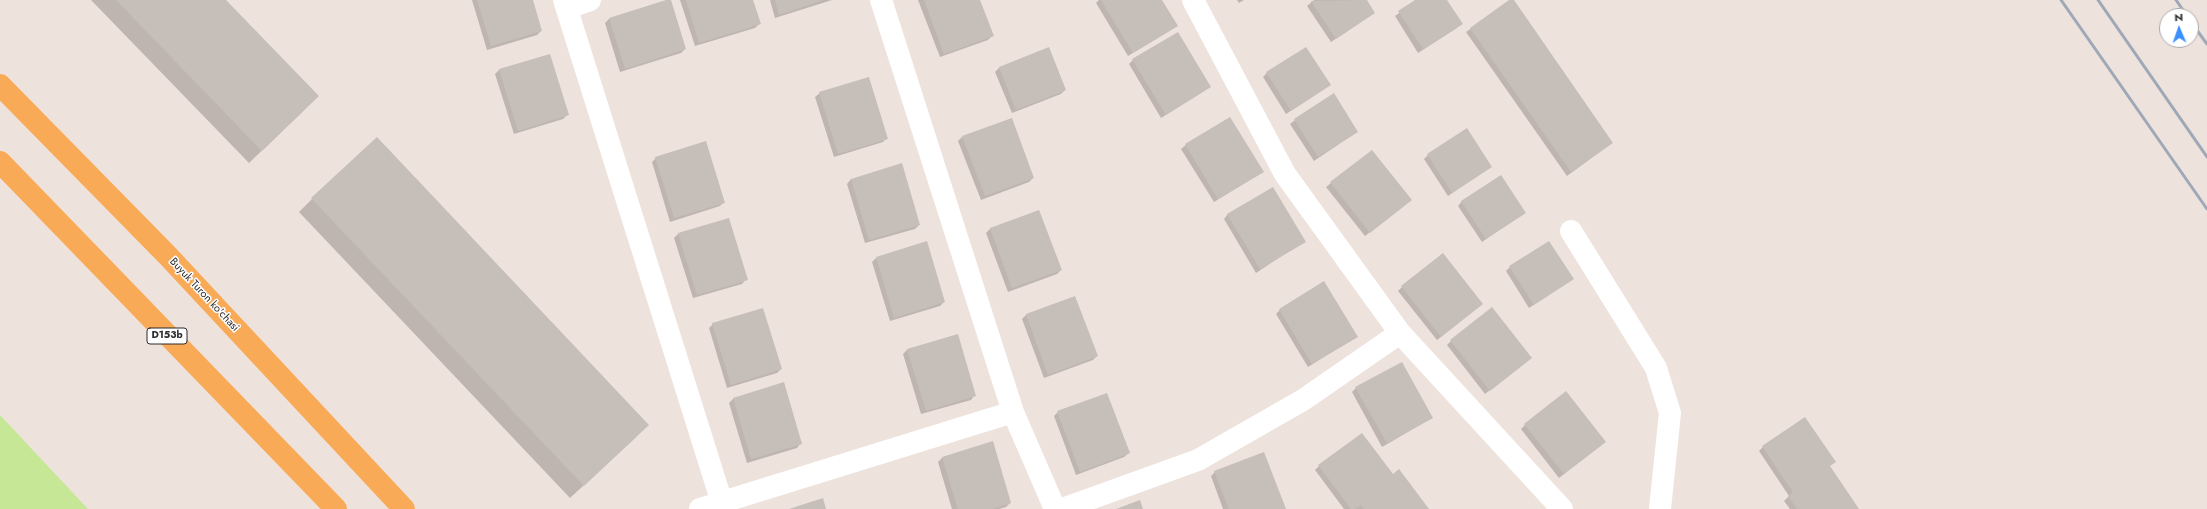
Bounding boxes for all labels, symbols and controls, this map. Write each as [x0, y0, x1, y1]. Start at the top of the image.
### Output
north arrow [2159, 8, 2199, 48]
text: N [2174, 9, 2183, 25]
street label: Buyuk Turon ko'chasi [166, 255, 242, 335]
road number: D153b [147, 328, 187, 344]

